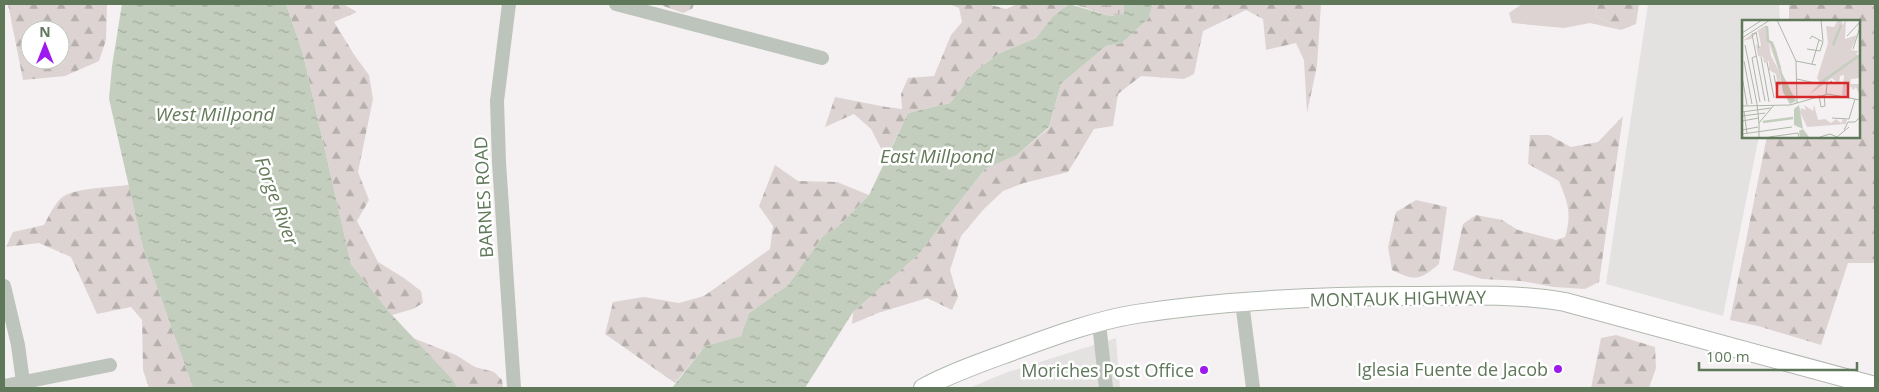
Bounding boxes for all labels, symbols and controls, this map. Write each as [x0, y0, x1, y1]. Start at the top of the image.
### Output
north arrow [20, 20, 70, 70]
inset map [1742, 20, 1859, 138]
text: N [39, 22, 51, 41]
water label: West Millpond [156, 101, 275, 127]
street label: BARNES ROAD [468, 136, 498, 258]
water label: East Millpond [880, 143, 995, 169]
water label: Forge River [249, 153, 306, 251]
street label: MONTAUK HIGHWAY [1310, 284, 1487, 312]
scale bar [1699, 340, 1856, 372]
text: 100 m [1706, 346, 1750, 366]
place label: Iglesia Fuente de Jacob [1357, 357, 1548, 381]
place label: Moriches Post Office [1021, 358, 1194, 382]
marker: Iglesia Fuente de Jacob [1552, 363, 1564, 375]
marker: Moriches Post Office [1198, 364, 1210, 376]

